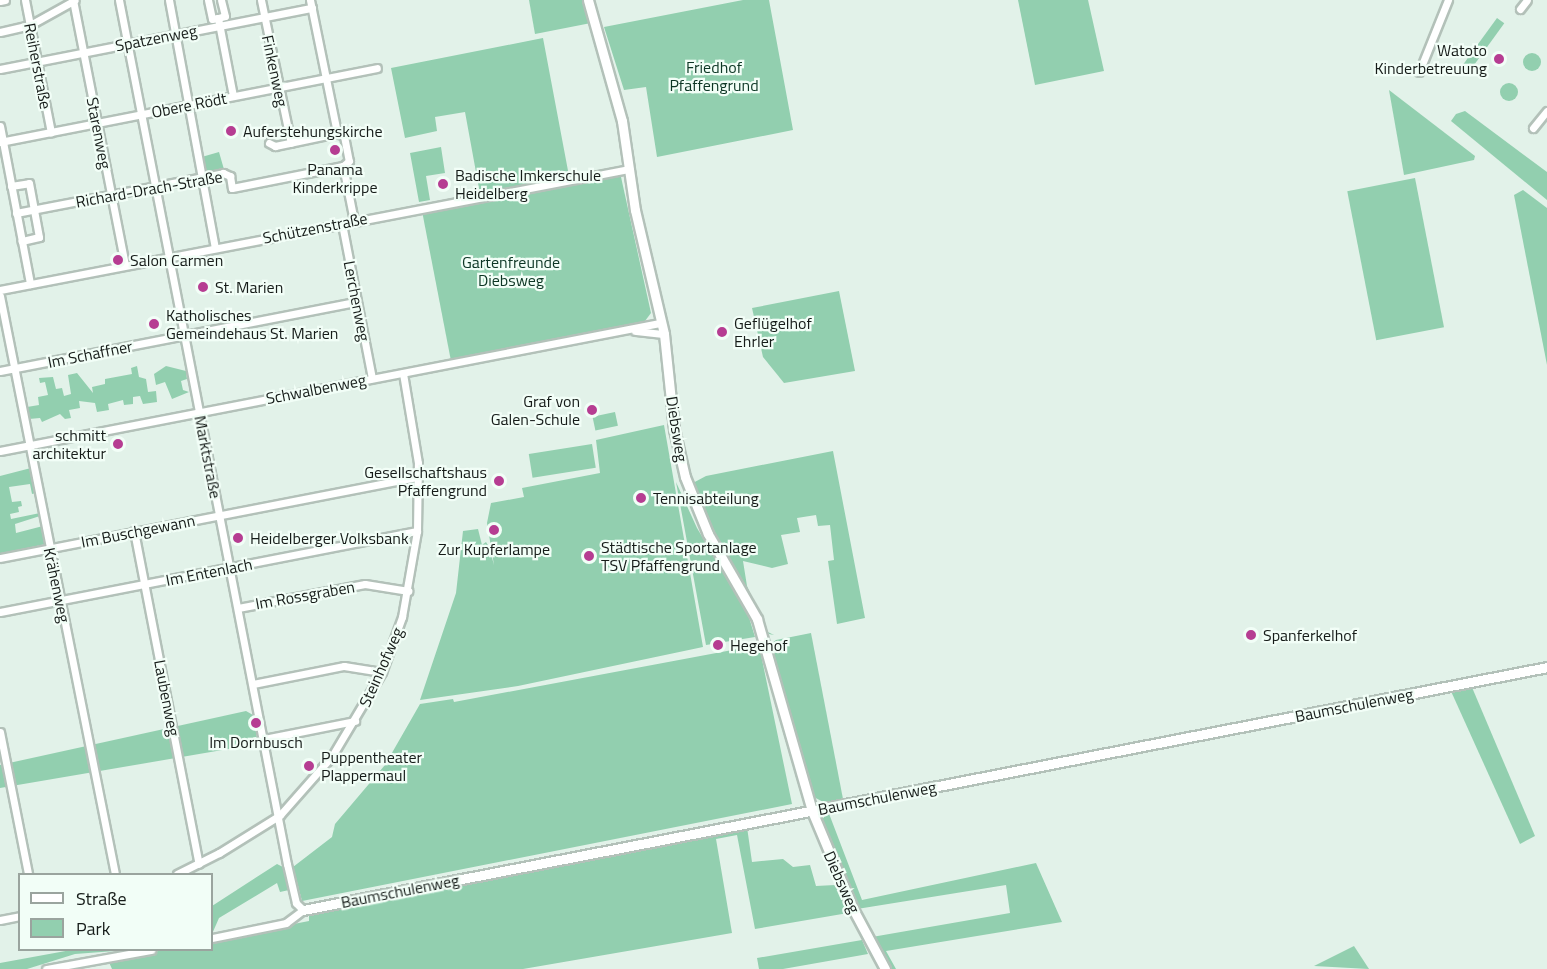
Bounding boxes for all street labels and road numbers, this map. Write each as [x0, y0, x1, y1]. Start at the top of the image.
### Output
street label: Reiherstraße [20, 21, 56, 111]
street label: Spatzenweg [113, 21, 199, 55]
street label: Finkenweg [258, 33, 292, 109]
street label: Obere Rödt [150, 88, 228, 122]
street label: Starenweg [83, 96, 115, 170]
street label: Richard-Drach-Straße [74, 167, 224, 211]
street label: Schützenstraße [261, 208, 369, 248]
street label: Lerchenweg [340, 259, 374, 343]
street label: Im Schaffner [46, 336, 134, 372]
street label: Schwalbenweg [264, 370, 368, 408]
street label: Diebsweg [662, 395, 692, 463]
street label: Marktstraße [191, 414, 225, 500]
street label: Im Buschgewann [79, 511, 197, 551]
street label: Krähenweg [40, 546, 74, 624]
street label: Im Entenlach [164, 554, 254, 590]
street label: Im Rossgraben [254, 577, 356, 613]
street label: Steinhofweg [355, 624, 407, 710]
street label: Laubenweg [150, 658, 184, 738]
street label: Baumschulenweg [1293, 684, 1415, 726]
street label: Baumschulenweg [816, 777, 938, 819]
street label: Diebsweg [820, 848, 864, 916]
street label: Baumschulenweg [339, 870, 461, 912]

